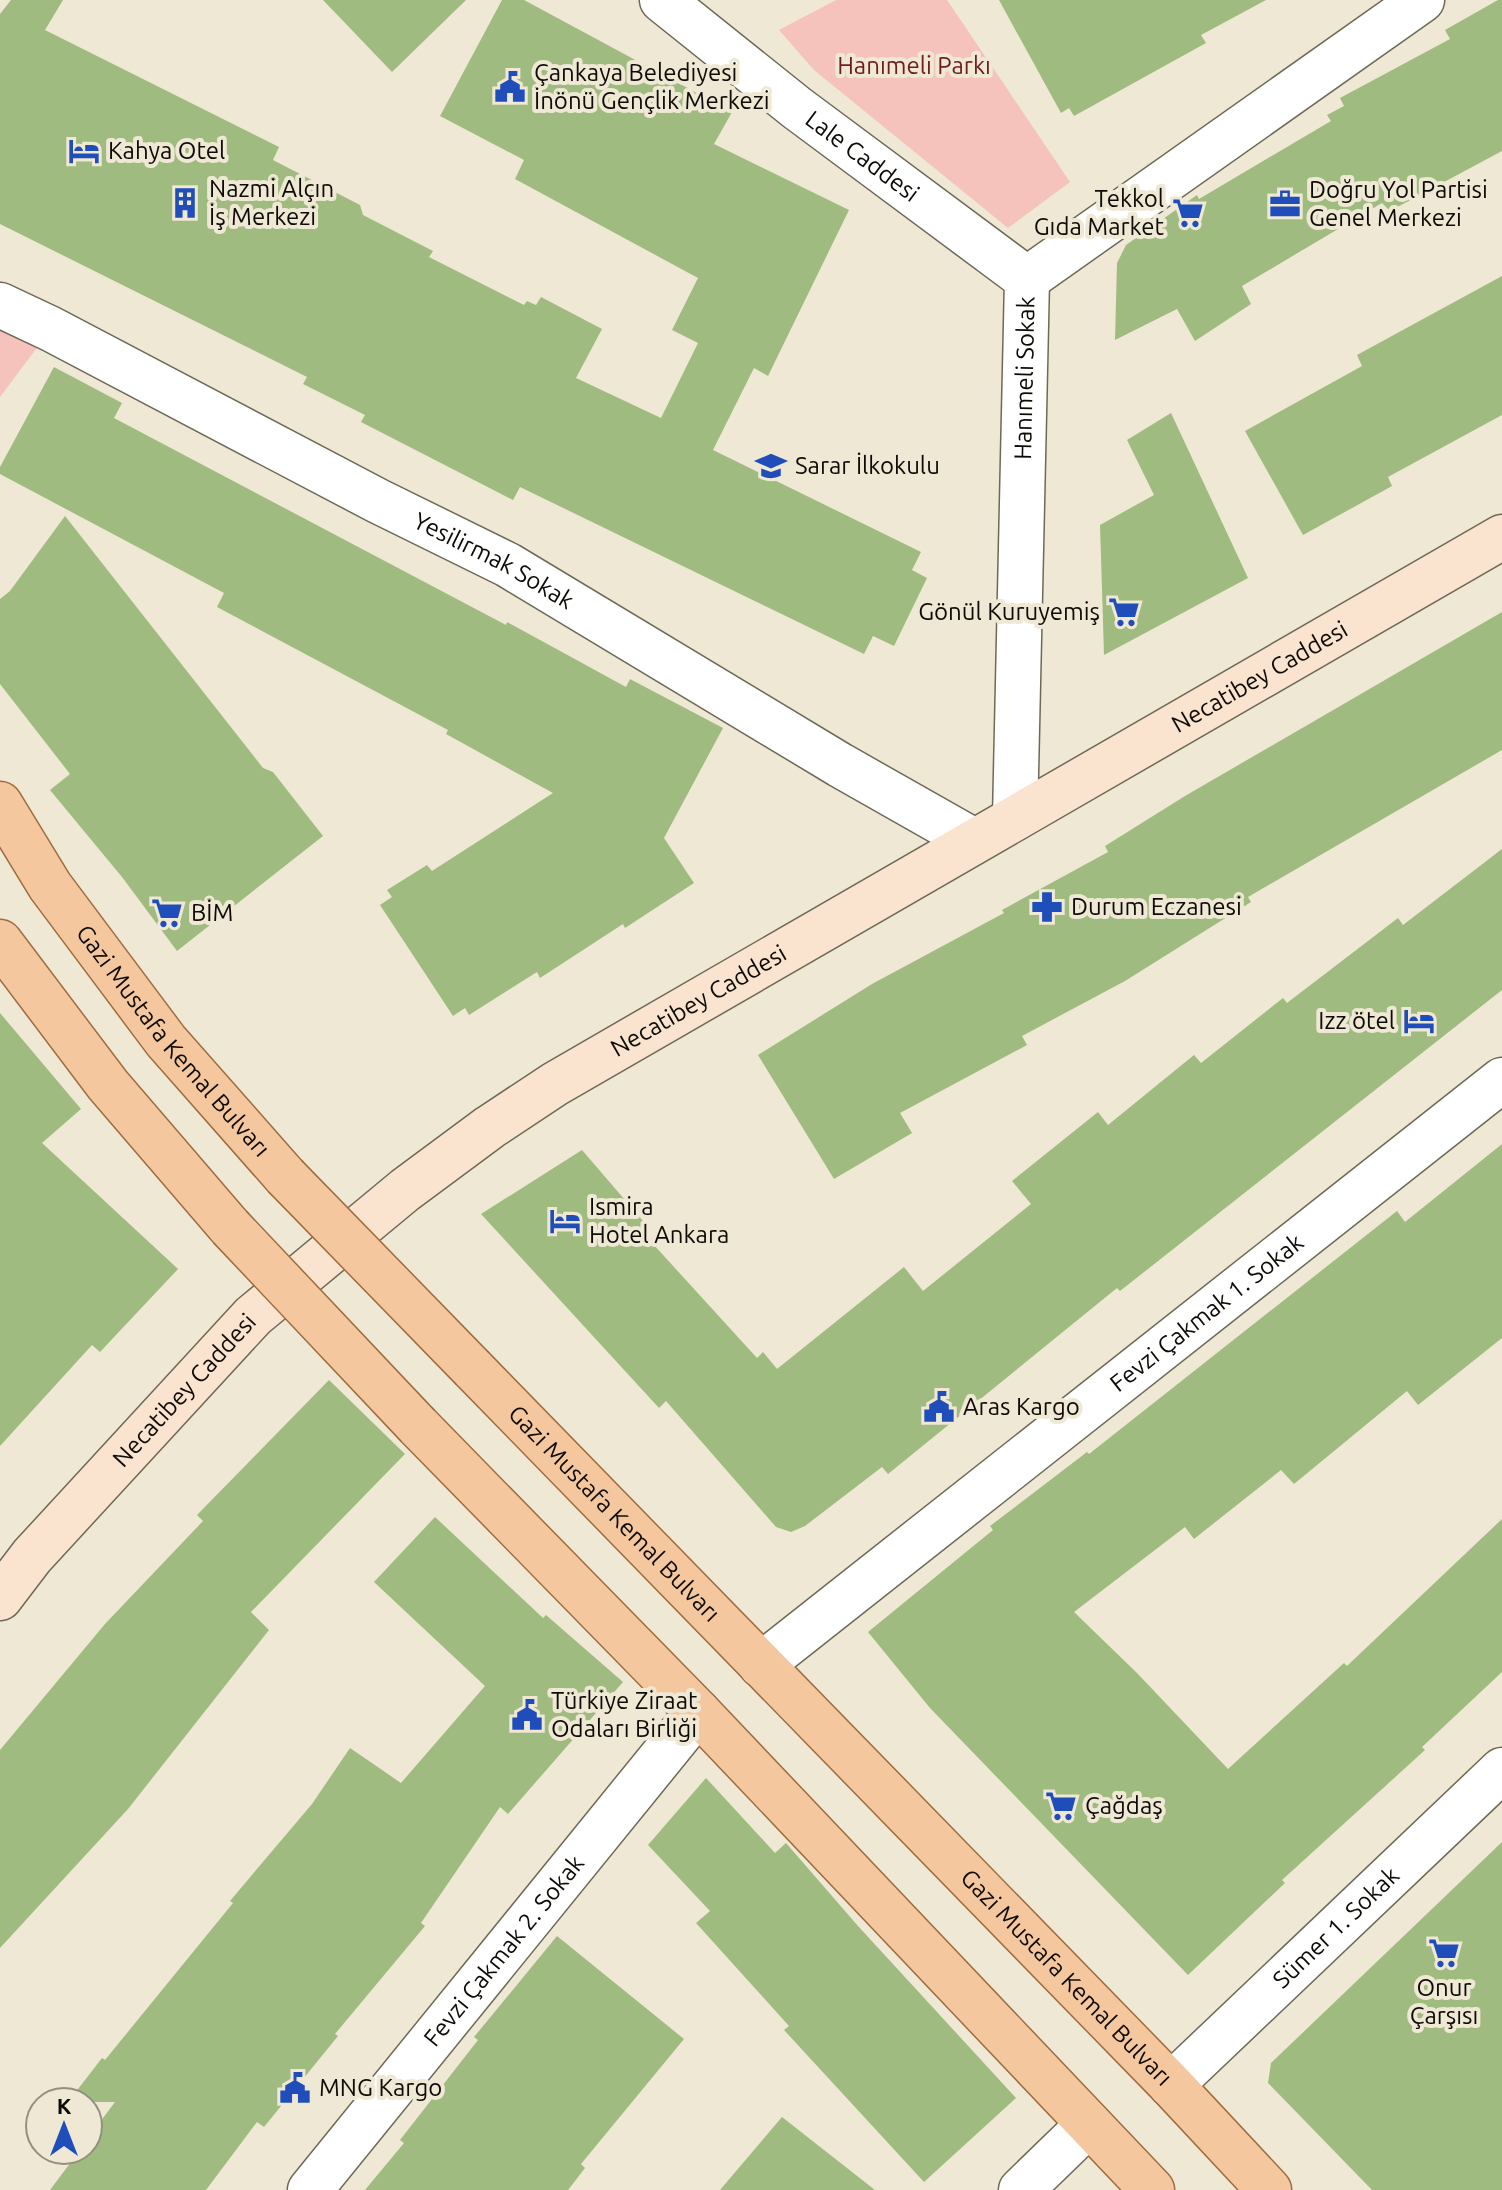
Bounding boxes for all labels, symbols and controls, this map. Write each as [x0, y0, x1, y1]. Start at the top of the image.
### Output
park label: Hanımeli Parkı [837, 52, 991, 79]
place label: Çankaya Belediyesi İnönü Gençlik Merkezi [534, 59, 770, 114]
public building icon: Çankaya Belediyesi İnönü Gençlik Merkezi [493, 70, 527, 104]
street label: Lale Caddesi [800, 105, 924, 207]
hotel icon: Kahya Otel [67, 134, 101, 168]
place label: Kahya Otel [108, 137, 225, 164]
place label: Nazmi Alçın İş Merkezi [209, 175, 334, 230]
place label: Doğru Yol Partisi Genel Merkezi [1309, 176, 1488, 231]
place label: Tekkol Gıda Market [1034, 185, 1165, 240]
building icon: Nazmi Alçın İş Merkezi [168, 186, 202, 220]
office icon: Doğru Yol Partisi Genel Merkezi [1268, 187, 1302, 221]
supermarket icon: Tekkol Gıda Market [1171, 196, 1205, 230]
street label: Hanımeli Sokak [1009, 296, 1040, 460]
school or university icon: Sarar İlkokulu [754, 449, 788, 483]
place label: Sarar İlkokulu [795, 452, 940, 479]
street label: Yesilirmak Sokak [409, 507, 579, 614]
supermarket icon: Gönül Kuruyemiş [1107, 595, 1141, 629]
place label: Gönül Kuruyemiş [918, 598, 1100, 625]
street label: Necatibey Caddesi [1167, 615, 1352, 738]
pharmacy icon: Durum Eczanesi [1030, 890, 1064, 924]
place label: Durum Eczanesi [1071, 893, 1242, 920]
supermarket icon: BİM [150, 896, 184, 930]
place label: BİM [191, 899, 233, 926]
street label: Gazi Mustafa Kemal Bulvarı [71, 920, 276, 1162]
street label: Necatibey Caddesi [606, 939, 791, 1062]
hotel icon: Izz ötel [1402, 1004, 1436, 1038]
place label: Izz ötel [1318, 1007, 1395, 1034]
place label: Ismira Hotel Ankara [589, 1193, 729, 1248]
hotel icon: Ismira Hotel Ankara [548, 1204, 582, 1238]
street label: Fevzi Çakmak 1. Sokak [1105, 1228, 1308, 1397]
street label: Necatibey Caddesi [107, 1308, 261, 1472]
public building icon: Aras Kargo [922, 1390, 956, 1424]
place label: Aras Kargo [963, 1393, 1080, 1420]
street label: Gazi Mustafa Kemal Bulvarı [503, 1400, 726, 1627]
place label: Türkiye Ziraat Odaları Birliği [551, 1687, 698, 1742]
public building icon: Türkiye Ziraat Odaları Birliği [510, 1698, 544, 1732]
supermarket icon: Çağdaş [1044, 1789, 1078, 1823]
place label: Çağdaş [1085, 1792, 1163, 1819]
street label: Fevzi Çakmak 2. Sokak [418, 1850, 589, 2051]
street label: Sümer 1. Sokak [1267, 1861, 1404, 1993]
street label: Gazi Mustafa Kemal Bulvarı [955, 1864, 1178, 2091]
supermarket icon: Onur Çarşısı [1427, 1936, 1461, 1970]
place label: Onur Çarşısı [1410, 1974, 1478, 2029]
public building icon: MNG Kargo [278, 2071, 312, 2105]
place label: MNG Kargo [319, 2074, 442, 2101]
north arrow [24, 2086, 104, 2166]
text: K [57, 2093, 72, 2118]

